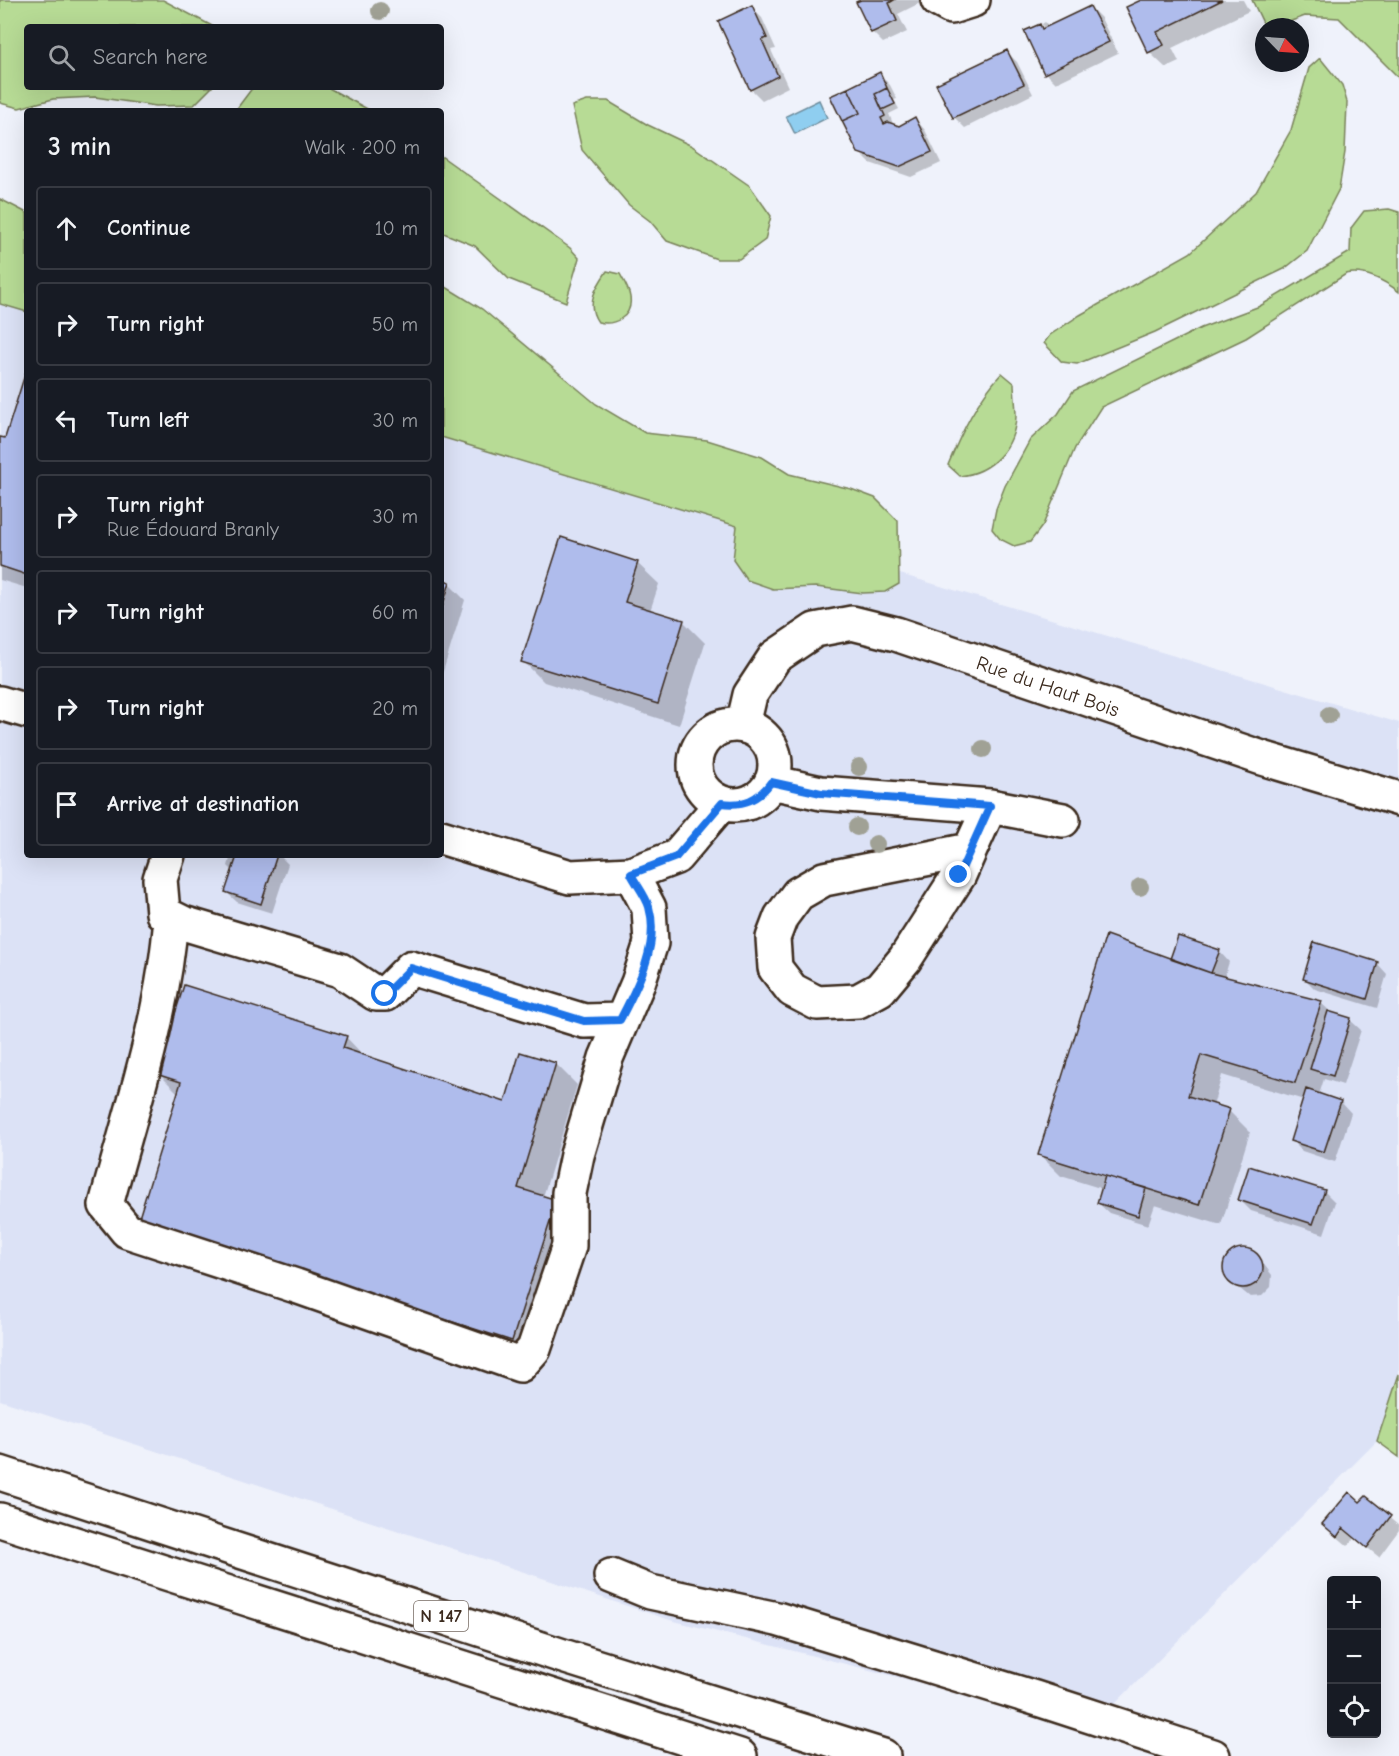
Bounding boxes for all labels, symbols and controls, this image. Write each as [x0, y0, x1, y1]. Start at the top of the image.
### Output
north arrow [1255, 18, 1309, 72]
search box [24, 24, 444, 90]
icon: search [45, 41, 78, 74]
text: Search here [93, 44, 208, 70]
text: 3 min [48, 132, 111, 162]
text: Walk · 200 m [305, 136, 420, 159]
icon: ahead [50, 212, 83, 245]
text: Continue [107, 215, 190, 241]
text: 10 m [375, 217, 418, 240]
icon: right [50, 308, 83, 341]
text: Turn right [107, 311, 204, 337]
text: 50 m [372, 313, 418, 336]
icon: left [50, 404, 83, 437]
text: Turn left [107, 407, 189, 433]
text: 30 m [372, 409, 418, 432]
text: Turn right [107, 492, 204, 518]
icon: right [50, 500, 83, 533]
text: 30 m [372, 505, 418, 528]
text: Rue Édouard Branly [107, 518, 279, 541]
icon: right [50, 596, 83, 629]
text: Turn right [107, 599, 204, 625]
text: 60 m [372, 601, 418, 624]
street label: Rue du Haut Bois [973, 651, 1122, 722]
icon: right [50, 692, 83, 725]
text: Turn right [107, 695, 204, 721]
text: 20 m [372, 697, 418, 720]
icon: arrive [50, 788, 83, 821]
text: Arrive at destination [107, 791, 299, 817]
route end [945, 861, 971, 887]
route start [371, 980, 397, 1006]
map controls [1327, 1576, 1381, 1738]
button: + [1327, 1576, 1381, 1630]
road number: N 147 [414, 1601, 468, 1631]
button: − [1327, 1630, 1381, 1684]
button: locate [1327, 1684, 1381, 1738]

